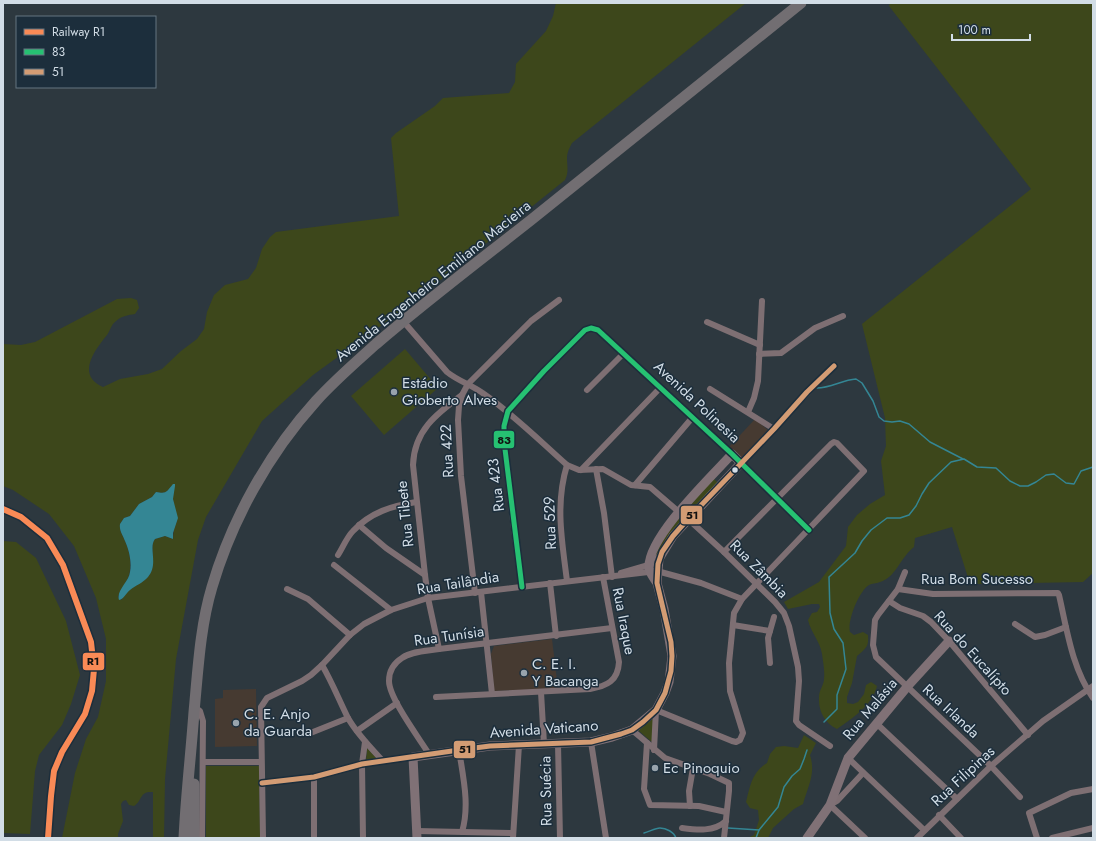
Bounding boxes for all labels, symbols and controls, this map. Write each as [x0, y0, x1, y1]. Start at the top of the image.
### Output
legend [16, 16, 156, 88]
scale bar [952, 16, 1030, 42]
text: 100 m [958, 21, 991, 39]
text: Railway R1 [52, 23, 105, 41]
text: 83 [52, 43, 66, 61]
text: 51 [52, 63, 64, 81]
street label: Avenida Engenheiro Emiliano Macieira [330, 195, 536, 367]
street label: Avenida Polinesia [649, 356, 745, 448]
place label: Estádio Gioberto Alves [402, 372, 497, 411]
marker: Estádio Gioberto Alves [389, 387, 399, 397]
street label: Rua 422 [435, 424, 459, 478]
line badge: 83 [493, 430, 515, 449]
text: 83 [497, 432, 511, 448]
street label: Rua 423 [482, 457, 510, 513]
unlabelled marker [730, 465, 740, 475]
street label: Rua Tibete [391, 480, 419, 548]
street label: Rua 529 [538, 496, 562, 550]
line badge: 51 [680, 505, 703, 525]
text: 51 [686, 507, 698, 523]
street label: Rua Zâmbia [725, 535, 793, 603]
street label: Rua Tailândia [415, 566, 501, 600]
street label: Rua Bom Sucesso [921, 568, 1033, 590]
street label: Rua Iraque [607, 585, 641, 657]
street label: Rua do Eucalípto [929, 606, 1017, 700]
street label: Rua Tunísia [413, 620, 485, 652]
line badge: R1 [82, 652, 105, 671]
text: R1 [87, 653, 99, 669]
place label: C. E. I. Y Bacanga [532, 653, 599, 692]
marker: C. E. I. Y Bacanga [519, 668, 529, 678]
street label: Rua Malásia [837, 673, 903, 745]
street label: Rua Irlanda [917, 679, 985, 743]
place label: C. E. Anjo da Guarda [244, 703, 312, 742]
street label: Avenida Vaticano [489, 714, 599, 744]
marker: C. E. Anjo da Guarda [231, 718, 241, 728]
line badge: 51 [453, 740, 476, 759]
text: 51 [459, 741, 471, 757]
street label: Rua Filipinas [926, 741, 1000, 811]
street label: Rua Suécia [534, 756, 558, 826]
place label: Ec Pinoquio [663, 757, 740, 779]
marker: Ec Pinoquio [650, 763, 660, 773]

